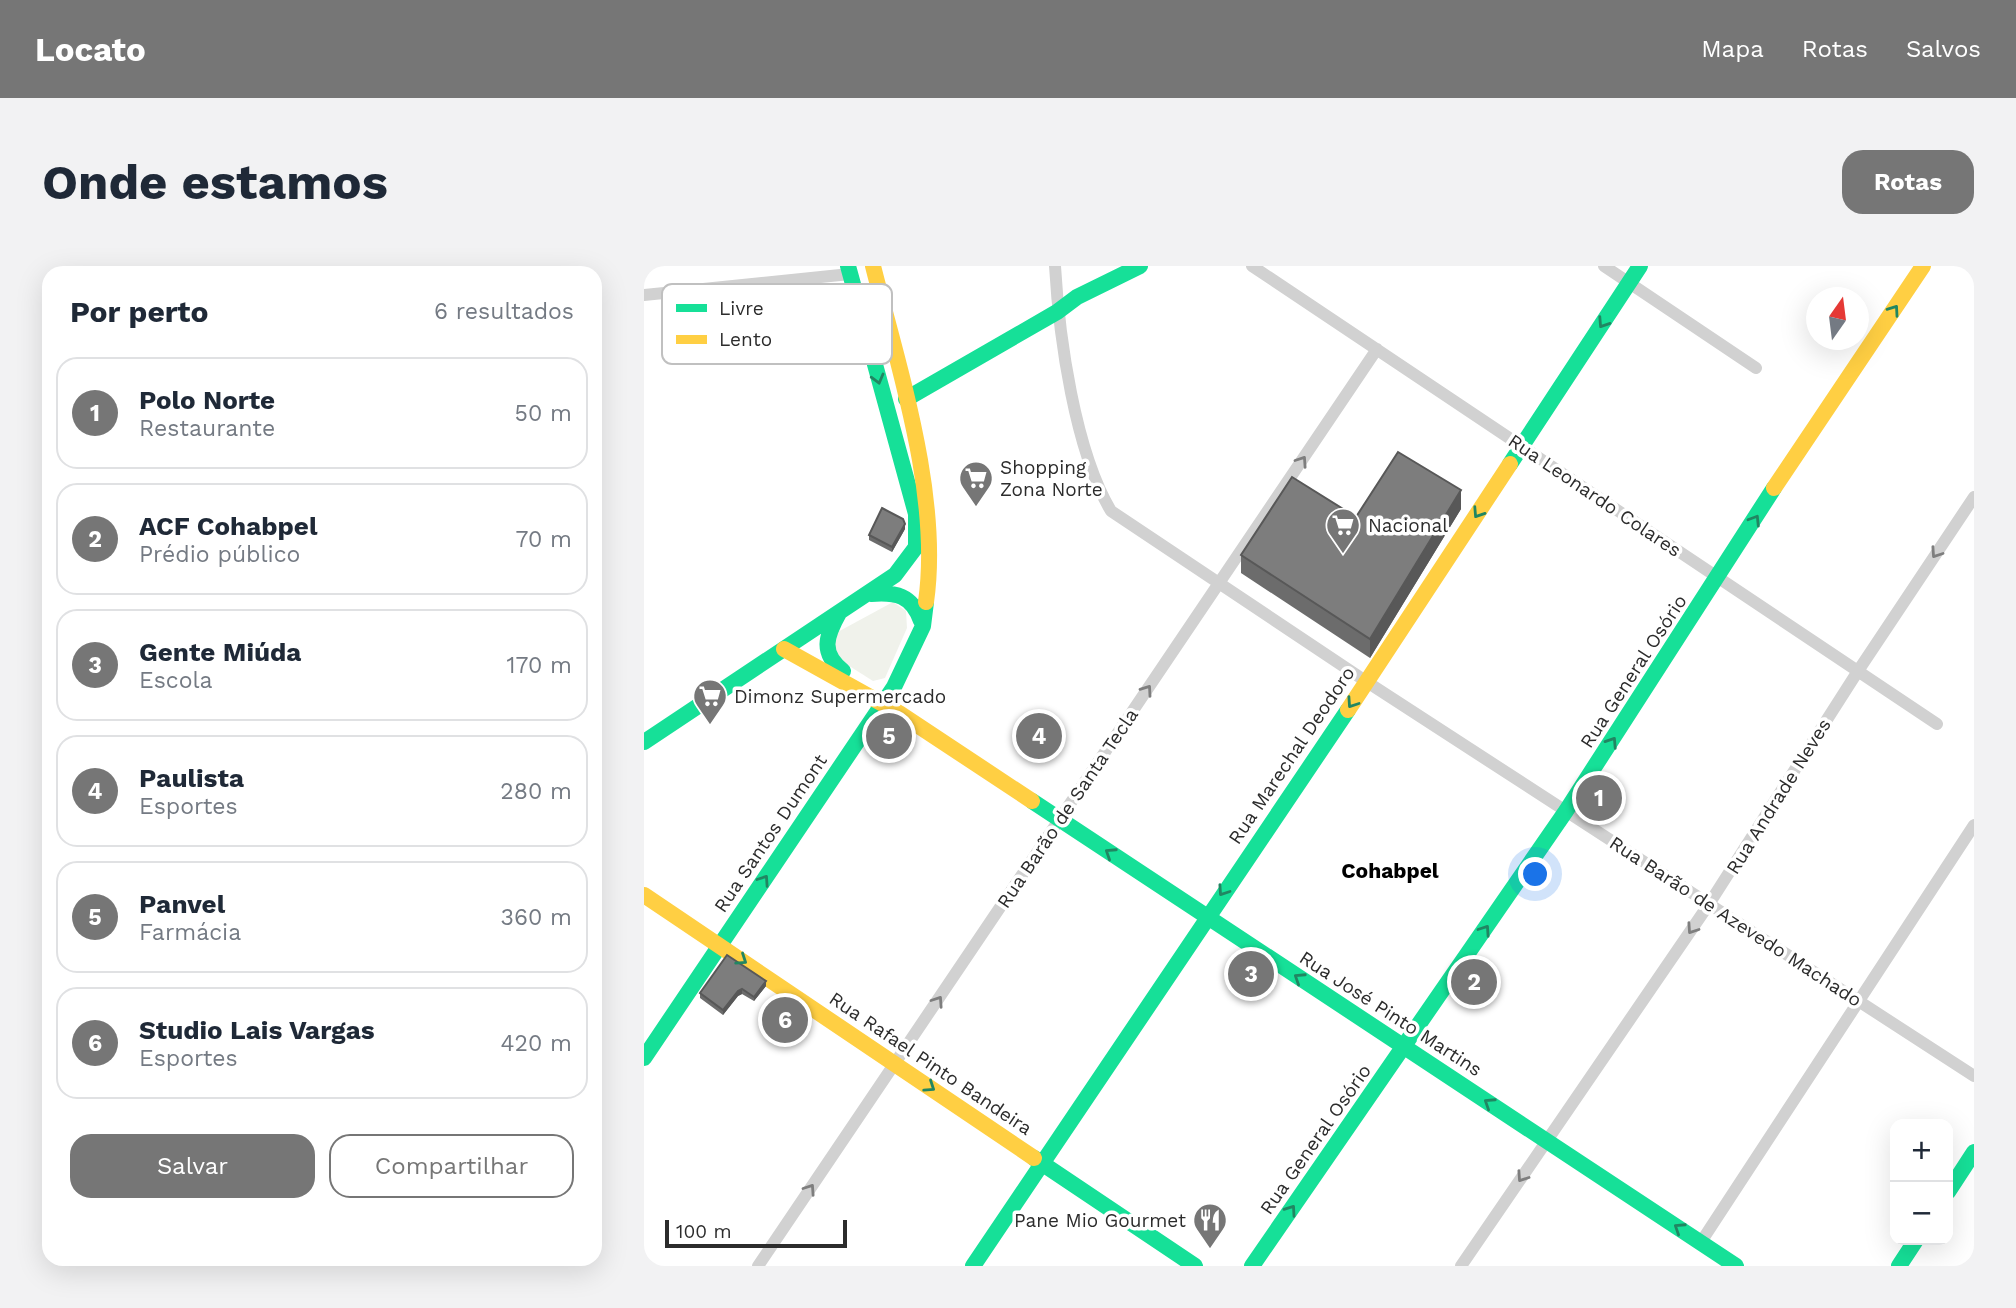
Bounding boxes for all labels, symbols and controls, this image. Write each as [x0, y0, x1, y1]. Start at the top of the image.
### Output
text: Locato [35, 30, 146, 69]
text: Mapa [1701, 35, 1764, 63]
text: Rotas [1802, 35, 1868, 63]
text: Salvos [1906, 35, 1981, 63]
button: Rotas [1842, 150, 1974, 214]
text: Onde estamos [42, 153, 388, 211]
legend [662, 284, 892, 364]
north arrow [1806, 287, 1869, 350]
text: Por perto [70, 294, 208, 329]
text: Livre [719, 297, 764, 320]
text: 6 resultados [434, 298, 574, 325]
one-way arrow [1886, 305, 1898, 318]
one-way arrow [1598, 315, 1611, 328]
text: Lento [719, 328, 772, 351]
one-way arrow [870, 373, 885, 385]
text: Polo Norte [139, 385, 275, 415]
text: 1 [90, 400, 100, 427]
text: 50 m [515, 400, 572, 427]
text: Restaurante [139, 415, 275, 442]
street label: Rua Leonardo Colares [1504, 429, 1686, 562]
place label: Shopping Zona Norte [1000, 456, 1103, 501]
one-way arrow [1294, 456, 1307, 469]
supermarket icon: Shopping Zona Norte [957, 459, 995, 508]
supermarket icon: Nacional [1324, 506, 1362, 555]
one-way arrow [1473, 506, 1486, 519]
text: ACF Cohabpel [139, 511, 317, 541]
place label: Nacional [1368, 514, 1448, 537]
one-way arrow [1746, 514, 1759, 527]
text: 2 [88, 526, 102, 553]
text: 70 m [515, 526, 572, 553]
text: Prédio público [139, 541, 300, 568]
one-way arrow [1931, 546, 1944, 559]
street label: Rua General Osório [1575, 590, 1692, 752]
text: Gente Miúda [139, 637, 301, 667]
text: 3 [88, 652, 102, 679]
text: 170 m [507, 652, 572, 679]
street label: Rua Marechal Deodoro [1223, 662, 1359, 848]
text: Escola [139, 667, 213, 694]
supermarket icon: Dimonz Supermercado [691, 677, 729, 726]
place label: Dimonz Supermercado [734, 685, 946, 708]
one-way arrow [1139, 685, 1151, 698]
one-way arrow [1348, 695, 1360, 708]
street label: Rua Barão de Santa Tecla [992, 704, 1143, 912]
pin: 5 [866, 710, 912, 762]
pin: 4 [1016, 710, 1062, 762]
street label: Rua Andrade Neves [1721, 714, 1836, 878]
one-way arrow [1603, 736, 1616, 749]
street label: Rua Santos Dumont [709, 750, 832, 917]
text: Paulista [139, 763, 244, 793]
pin: 1 [1576, 772, 1622, 824]
text: 4 [88, 778, 102, 805]
text: 280 m [500, 778, 572, 805]
text: Esportes [139, 793, 238, 820]
street label: Rua Barão de Azevedo Machado [1605, 831, 1866, 1012]
one-way arrow [1104, 848, 1117, 861]
your location [1518, 857, 1552, 891]
district label: Cohabpel [1341, 858, 1439, 883]
one-way arrow [755, 874, 768, 887]
one-way arrow [1219, 883, 1232, 896]
text: Panvel [139, 889, 225, 919]
text: 5 [88, 904, 102, 931]
text: 360 m [501, 904, 572, 931]
text: Farmácia [139, 919, 241, 946]
one-way arrow [1688, 921, 1700, 934]
one-way arrow [1476, 925, 1489, 938]
street label: Rua José Pinto Martins [1295, 946, 1486, 1081]
pin: 3 [1228, 948, 1274, 1000]
one-way arrow [734, 952, 747, 965]
pin: 2 [1451, 956, 1497, 1008]
one-way arrow [1294, 973, 1307, 986]
street label: Rua Rafael Pinto Bandeira [825, 987, 1037, 1140]
pin: 6 [762, 994, 808, 1046]
one-way arrow [930, 996, 942, 1009]
text: Studio Lais Vargas [139, 1015, 375, 1045]
text: 6 [88, 1030, 102, 1057]
text: 420 m [500, 1030, 572, 1057]
text: Esportes [139, 1045, 238, 1072]
street label: Rua General Osório [1255, 1060, 1376, 1219]
one-way arrow [922, 1079, 935, 1091]
one-way arrow [1484, 1098, 1497, 1111]
map controls [1890, 1119, 1953, 1245]
button: + [1890, 1119, 1953, 1182]
button: Salvar [70, 1134, 315, 1198]
button: Compartilhar [329, 1134, 574, 1198]
one-way arrow [1518, 1169, 1530, 1182]
button: − [1890, 1182, 1953, 1245]
one-way arrow [802, 1184, 815, 1197]
restaurant icon: Pane Mio Gourmet [1191, 1201, 1229, 1250]
one-way arrow [1283, 1205, 1295, 1218]
place label: Pane Mio Gourmet [1014, 1209, 1186, 1232]
scale bar [665, 1217, 847, 1249]
text: 100 m [676, 1220, 732, 1243]
one-way arrow [1674, 1224, 1687, 1237]

